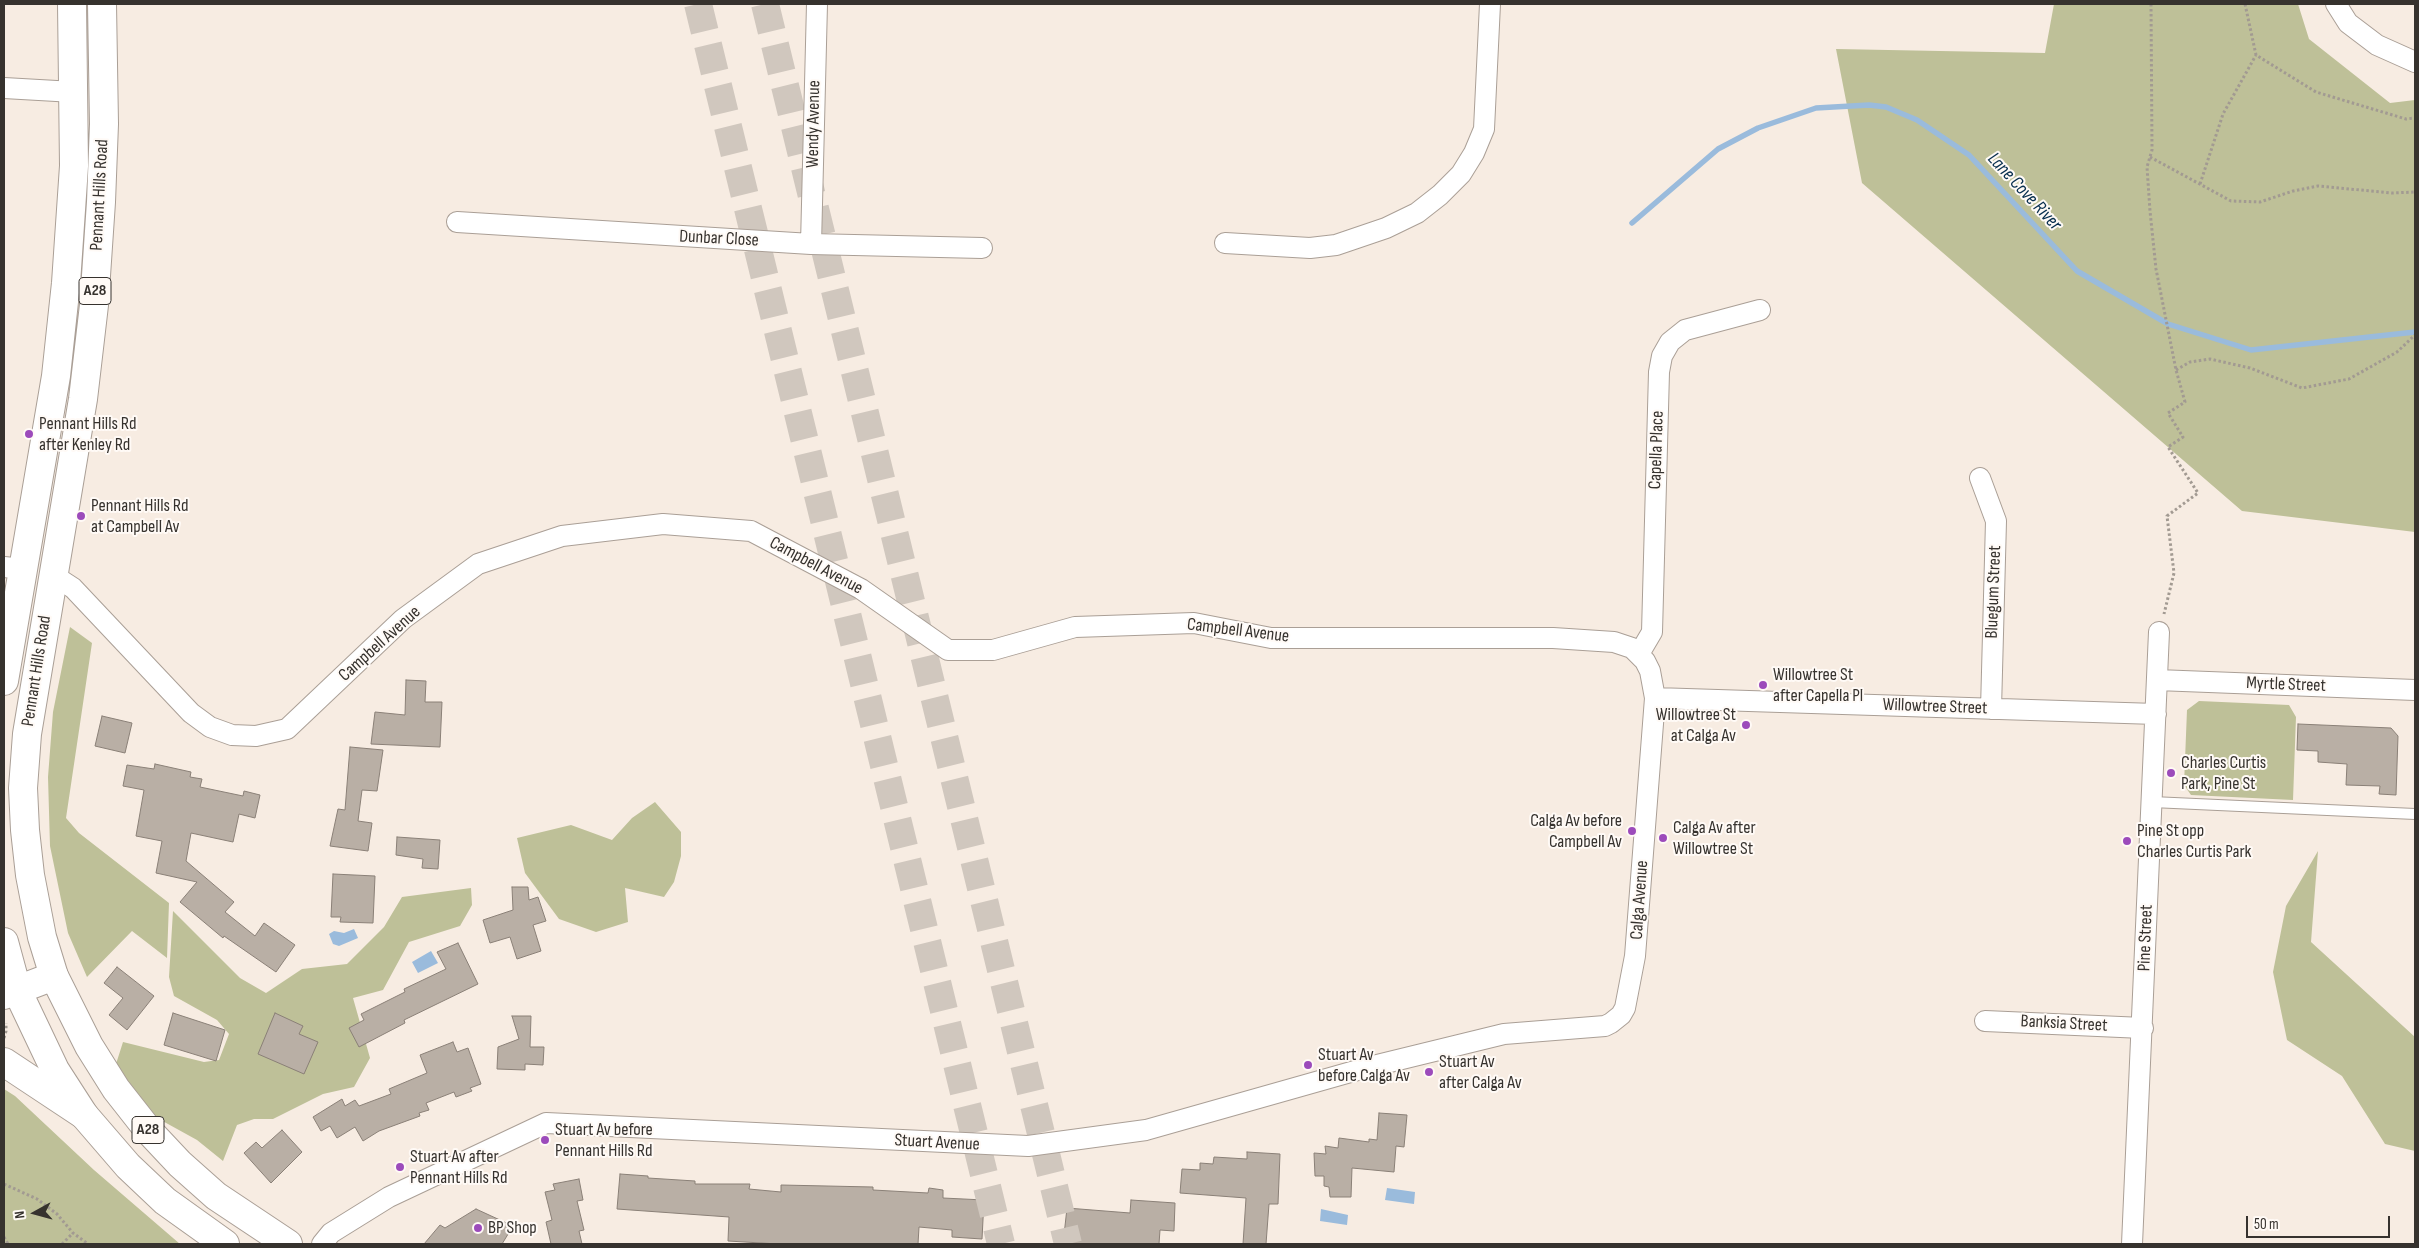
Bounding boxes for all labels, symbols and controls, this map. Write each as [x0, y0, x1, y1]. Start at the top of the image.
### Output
street label: Wendy Avenue [802, 80, 826, 168]
street label: Pennant Hills Road [86, 139, 114, 251]
water label: Lane Cove River [1982, 148, 2066, 236]
street label: Dunbar Close [679, 226, 759, 252]
road number: A28 [79, 278, 111, 304]
street label: Capella Place [1645, 410, 1669, 490]
place label: Pennant Hills Rd after Kenley Rd [39, 413, 136, 456]
marker: Pennant Hills Rd after Kenley Rd [23, 428, 35, 440]
place label: Pennant Hills Rd at Campbell Av [91, 495, 188, 538]
marker: Pennant Hills Rd at Campbell Av [75, 510, 87, 522]
street label: Campbell Avenue [766, 532, 866, 600]
street label: Bluegum Street [1982, 545, 2006, 639]
street label: Campbell Avenue [335, 602, 425, 686]
street label: Pennant Hills Road [18, 614, 56, 728]
street label: Campbell Avenue [1186, 614, 1290, 648]
place label: Willowtree St after Capella Pl [1773, 664, 1863, 706]
street label: Myrtle Street [2246, 673, 2326, 697]
marker: Willowtree St after Capella Pl [1757, 679, 1769, 691]
street label: Willowtree Street [1882, 694, 1988, 720]
place label: Willowtree St at Calga Av [1656, 704, 1736, 746]
marker: Willowtree St at Calga Av [1740, 719, 1752, 731]
place label: Charles Curtis Park, Pine St [2181, 752, 2266, 794]
marker: Charles Curtis Park, Pine St [2165, 767, 2177, 779]
place label: Calga Av before Campbell Av [1530, 810, 1622, 852]
place label: Calga Av after Willowtree St [1673, 817, 1756, 860]
place label: Pine St opp Charles Curtis Park [2137, 820, 2251, 862]
marker: Calga Av before Campbell Av [1626, 825, 1638, 837]
marker: Calga Av after Willowtree St [1657, 832, 1669, 844]
marker: Pine St opp Charles Curtis Park [2121, 835, 2133, 847]
street label: Calga Avenue [1626, 860, 1654, 940]
street label: Pine Street [2134, 904, 2158, 972]
street label: Banksia Street [2020, 1011, 2108, 1037]
place label: Stuart Av before Calga Av [1318, 1044, 1410, 1086]
place label: Stuart Av after Calga Av [1439, 1051, 1522, 1094]
marker: Stuart Av before Calga Av [1302, 1059, 1314, 1071]
marker: Stuart Av after Calga Av [1423, 1066, 1435, 1078]
road number: A28 [132, 1116, 164, 1144]
place label: Stuart Av before Pennant Hills Rd [555, 1119, 653, 1162]
street label: Stuart Avenue [894, 1130, 980, 1156]
marker: Stuart Av before Pennant Hills Rd [539, 1134, 551, 1146]
place label: Stuart Av after Pennant Hills Rd [410, 1146, 507, 1188]
marker: Stuart Av after Pennant Hills Rd [394, 1161, 406, 1173]
north arrow [10, 1188, 60, 1238]
scale bar [2249, 1206, 2393, 1238]
text: N [11, 1210, 29, 1220]
text: 50 m [2254, 1215, 2279, 1234]
place label: BP Shop [488, 1217, 537, 1239]
marker: BP Shop [472, 1222, 484, 1234]

